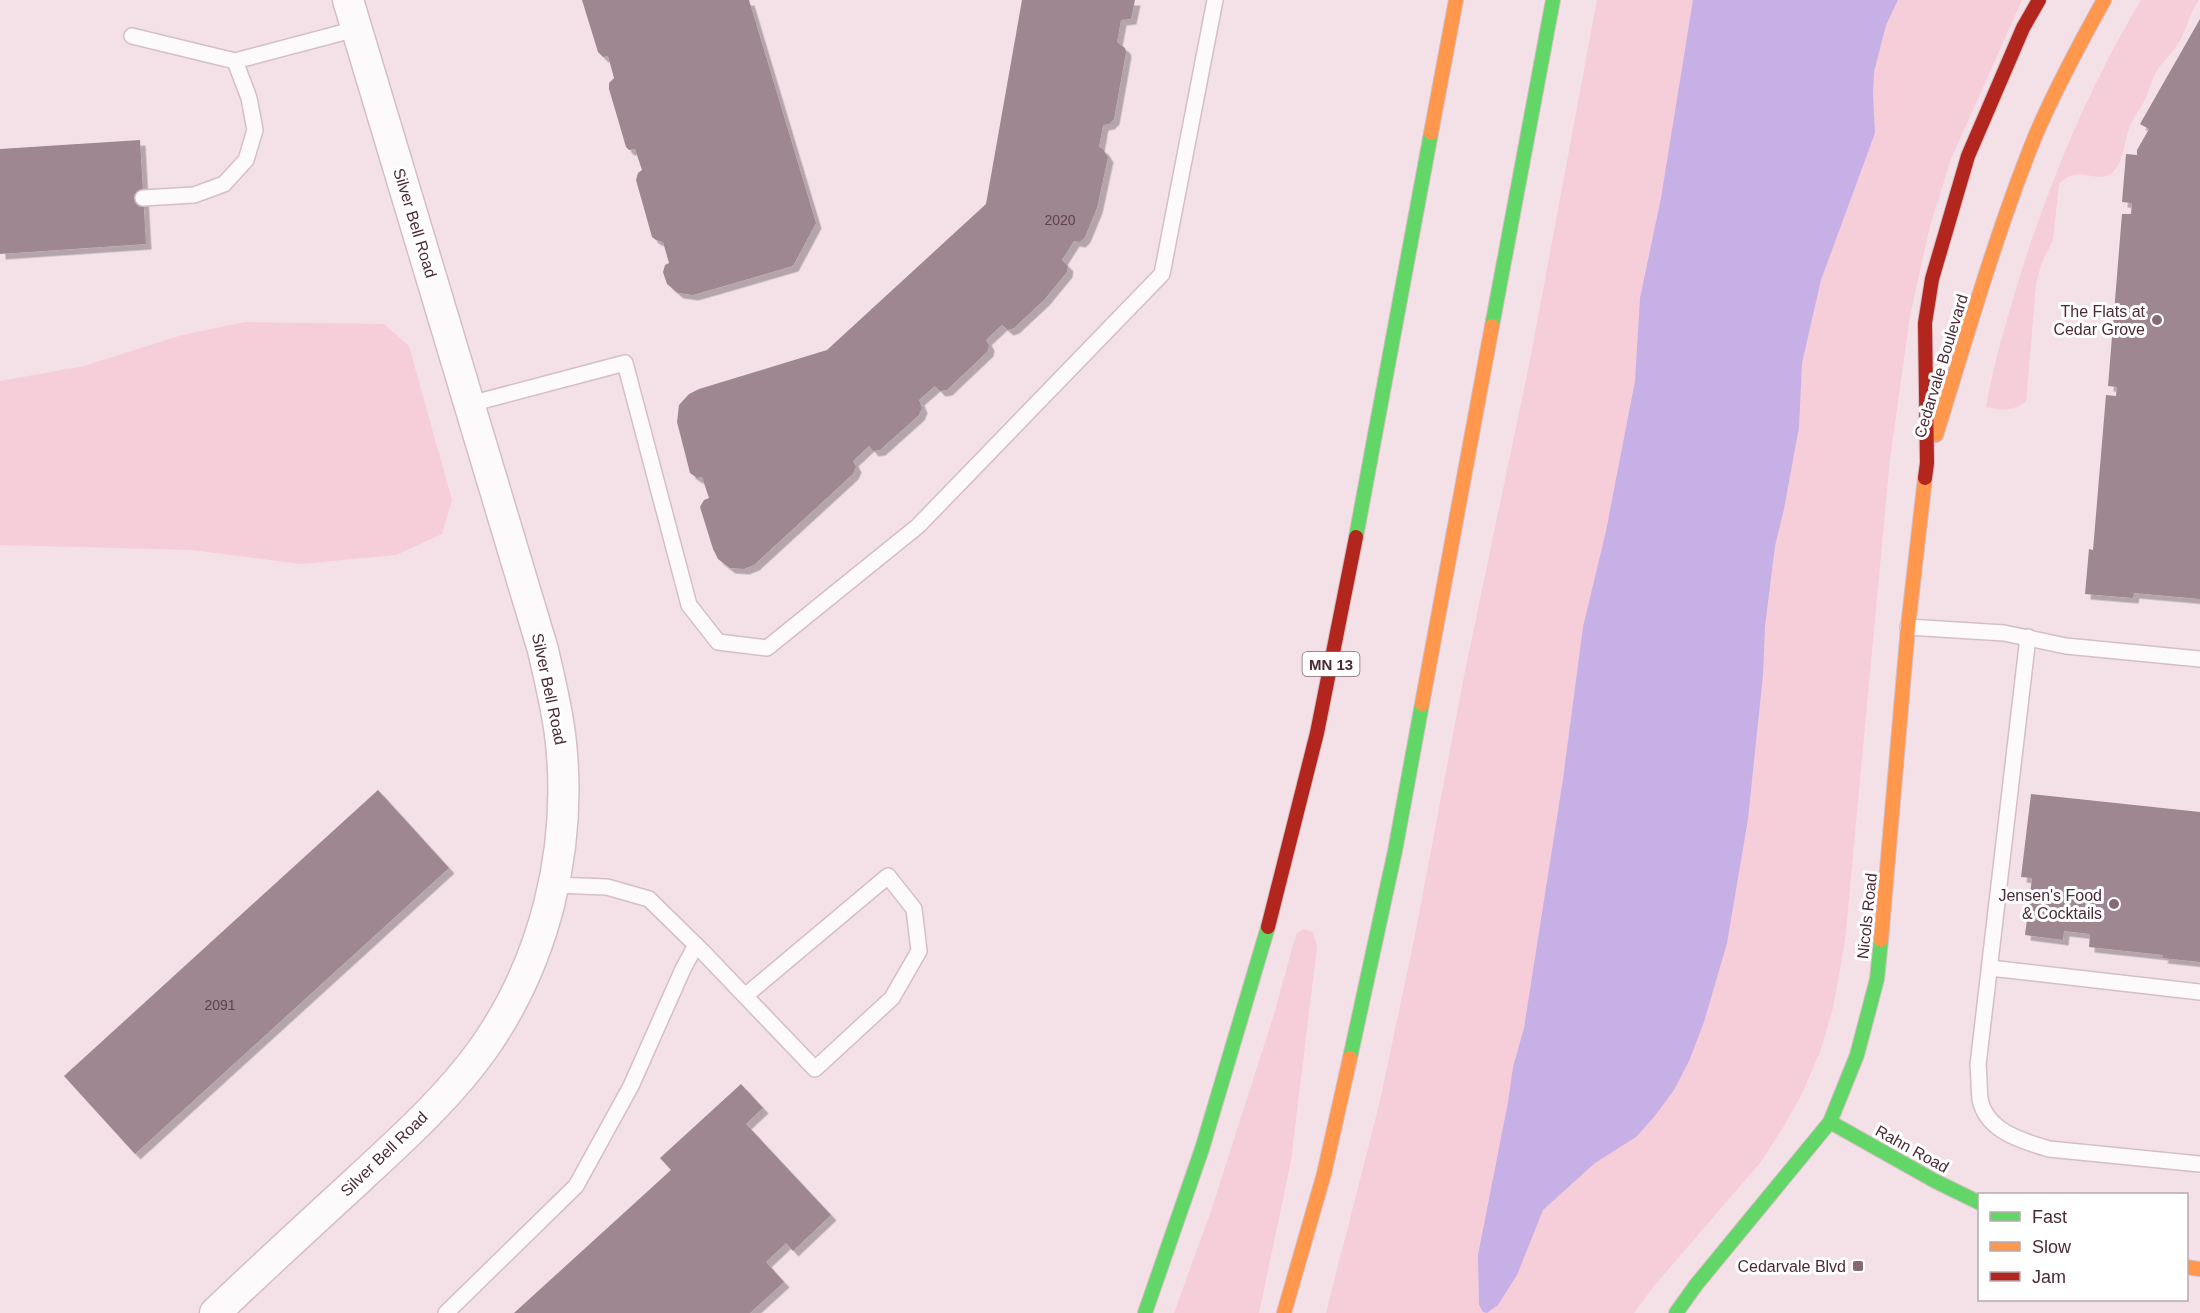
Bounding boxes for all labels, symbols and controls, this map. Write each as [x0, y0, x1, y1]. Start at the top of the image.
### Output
street label: Silver Bell Road [390, 166, 440, 280]
house number: 2020 [1044, 212, 1076, 228]
street label: Cedarvale Boulevard [1911, 292, 1971, 440]
place label: The Flats at Cedar Grove [2053, 303, 2146, 338]
marker: The Flats at Cedar Grove [2150, 313, 2164, 327]
street label: Silver Bell Road [529, 632, 569, 746]
road number: MN 13 [1302, 652, 1360, 676]
street label: Nicols Road [1854, 872, 1880, 960]
place label: Jensen's Food & Cocktails [1998, 887, 2102, 922]
marker: Jensen's Food & Cocktails [2107, 897, 2121, 911]
house number: 2091 [204, 997, 236, 1013]
street label: Silver Bell Road [337, 1108, 431, 1200]
street label: Rahn Road [1872, 1122, 1952, 1176]
legend [1978, 1193, 2188, 1301]
text: Fast [2032, 1207, 2067, 1227]
text: Slow [2032, 1237, 2072, 1257]
place label: Cedarvale Blvd [1738, 1258, 1846, 1275]
marker: Cedarvale Blvd [1851, 1259, 1865, 1273]
text: Jam [2032, 1267, 2066, 1287]

